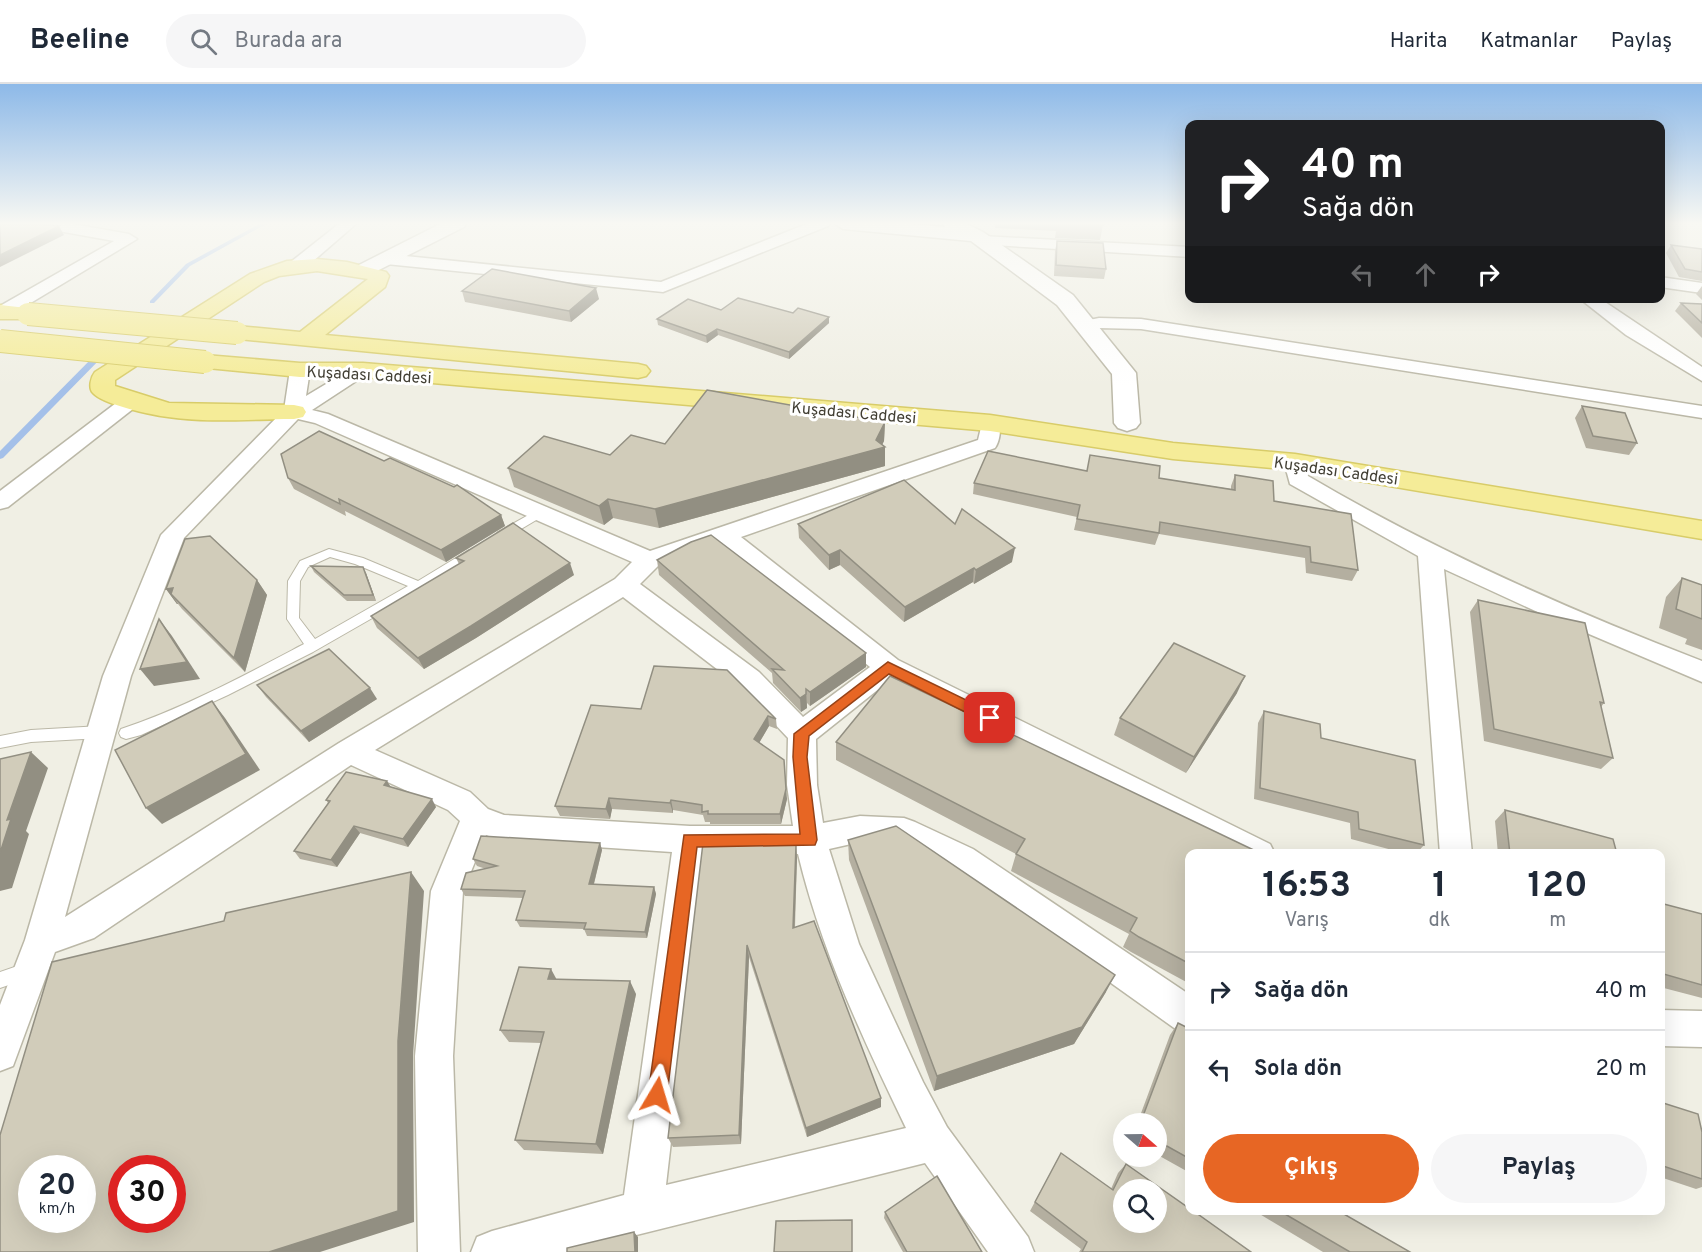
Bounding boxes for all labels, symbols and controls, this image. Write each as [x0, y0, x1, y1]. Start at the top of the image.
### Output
search box [166, 14, 586, 68]
text: Beeline [30, 23, 130, 59]
icon: search [187, 25, 220, 58]
text: Burada ara [235, 28, 342, 55]
text: Harita [1390, 28, 1447, 55]
text: Katmanlar [1480, 28, 1578, 55]
text: Paylaş [1611, 28, 1672, 55]
text: 40 m [1302, 140, 1404, 193]
icon: right [1203, 144, 1281, 222]
text: Sağa dön [1302, 192, 1414, 226]
icon: left [1346, 258, 1379, 291]
icon: ahead [1409, 258, 1442, 291]
icon: right [1472, 258, 1505, 291]
street label: Kuşadası Caddesi [306, 363, 432, 389]
street label: Kuşadası Caddesi [791, 399, 917, 429]
street label: Kuşadası Caddesi [1272, 453, 1399, 491]
pin [964, 692, 1015, 743]
icon: arrive [973, 701, 1006, 734]
text: 16:53 [1262, 864, 1351, 910]
text: 1 [1432, 864, 1447, 910]
text: 120 [1528, 864, 1588, 910]
text: Varış [1284, 908, 1329, 934]
text: dk [1428, 908, 1450, 934]
text: m [1549, 908, 1566, 934]
icon: right [1203, 975, 1236, 1008]
text: Sağa dön [1254, 978, 1349, 1005]
text: 40 m [1595, 978, 1647, 1005]
icon: left [1203, 1053, 1236, 1086]
text: Sola dön [1254, 1056, 1342, 1083]
text: 20 m [1596, 1056, 1647, 1083]
position arrow [625, 1063, 689, 1127]
north arrow [1113, 1113, 1167, 1167]
map controls [1113, 1113, 1167, 1233]
button: Çıkış [1203, 1134, 1419, 1203]
button: Paylaş [1431, 1134, 1647, 1203]
speed limit sign: 30 [108, 1155, 186, 1233]
text: 20 [38, 1168, 76, 1205]
button: search [1113, 1179, 1167, 1233]
text: km/h [39, 1200, 75, 1219]

